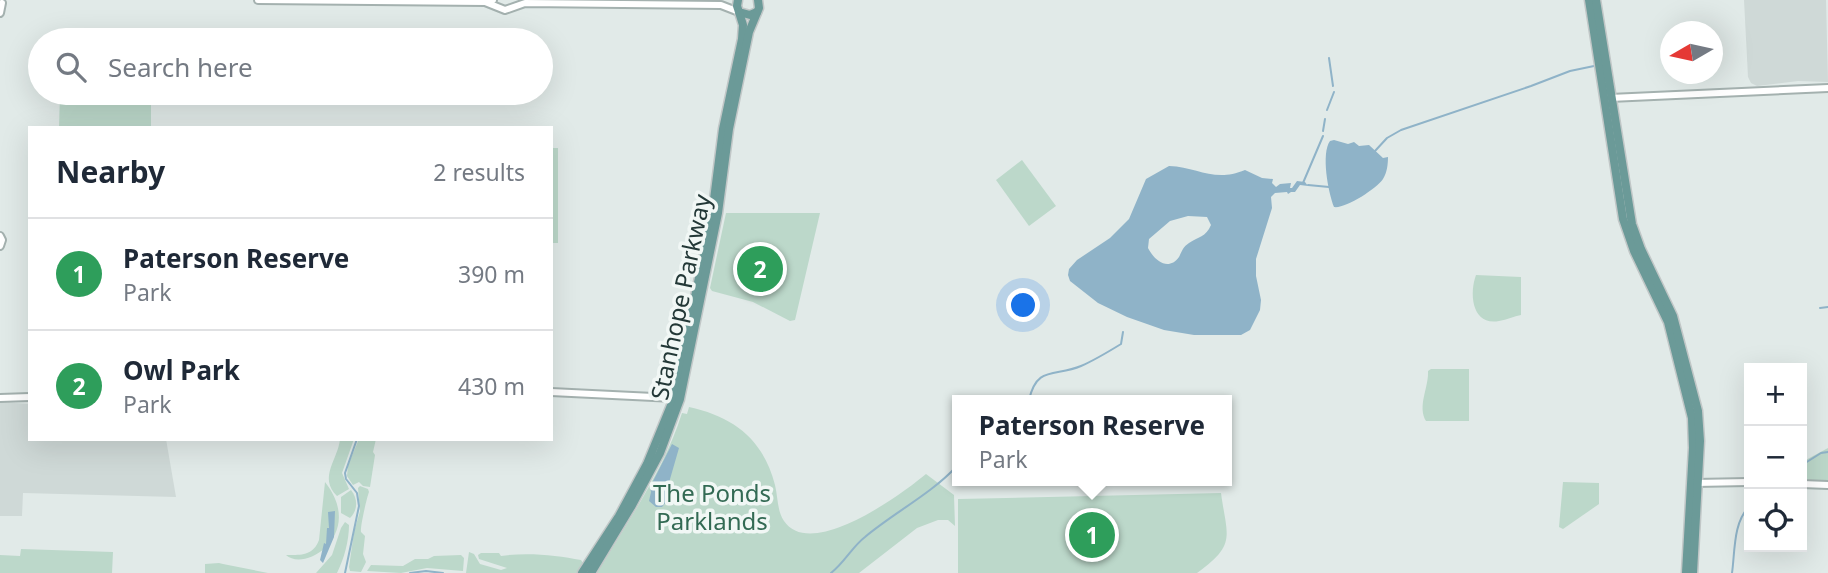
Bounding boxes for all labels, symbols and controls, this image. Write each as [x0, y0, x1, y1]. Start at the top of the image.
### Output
north arrow [1660, 21, 1723, 84]
search box [28, 28, 553, 105]
icon: search [52, 48, 90, 86]
text: Search here [108, 49, 253, 85]
text: Nearby [56, 151, 165, 192]
text: 2 results [433, 156, 525, 188]
street label: Stanhope Parkway [642, 190, 718, 403]
text: Paterson Reserve [123, 240, 349, 276]
pin: 2 [737, 243, 783, 295]
text: 1 [72, 258, 86, 290]
text: 390 m [458, 258, 525, 290]
text: Park [123, 276, 172, 308]
your location [1006, 288, 1040, 322]
text: Owl Park [123, 352, 240, 388]
map controls [1744, 363, 1807, 552]
button: + [1744, 363, 1807, 426]
text: 2 [72, 370, 86, 402]
text: 430 m [458, 370, 525, 402]
text: Park [123, 388, 172, 420]
popup [952, 395, 1232, 486]
text: Paterson Reserve [979, 407, 1205, 443]
button: − [1744, 426, 1807, 489]
text: Park [979, 443, 1027, 475]
park label: The Ponds Parklands [653, 476, 771, 537]
button: locate [1744, 489, 1807, 552]
pin: 1 [1069, 509, 1115, 561]

